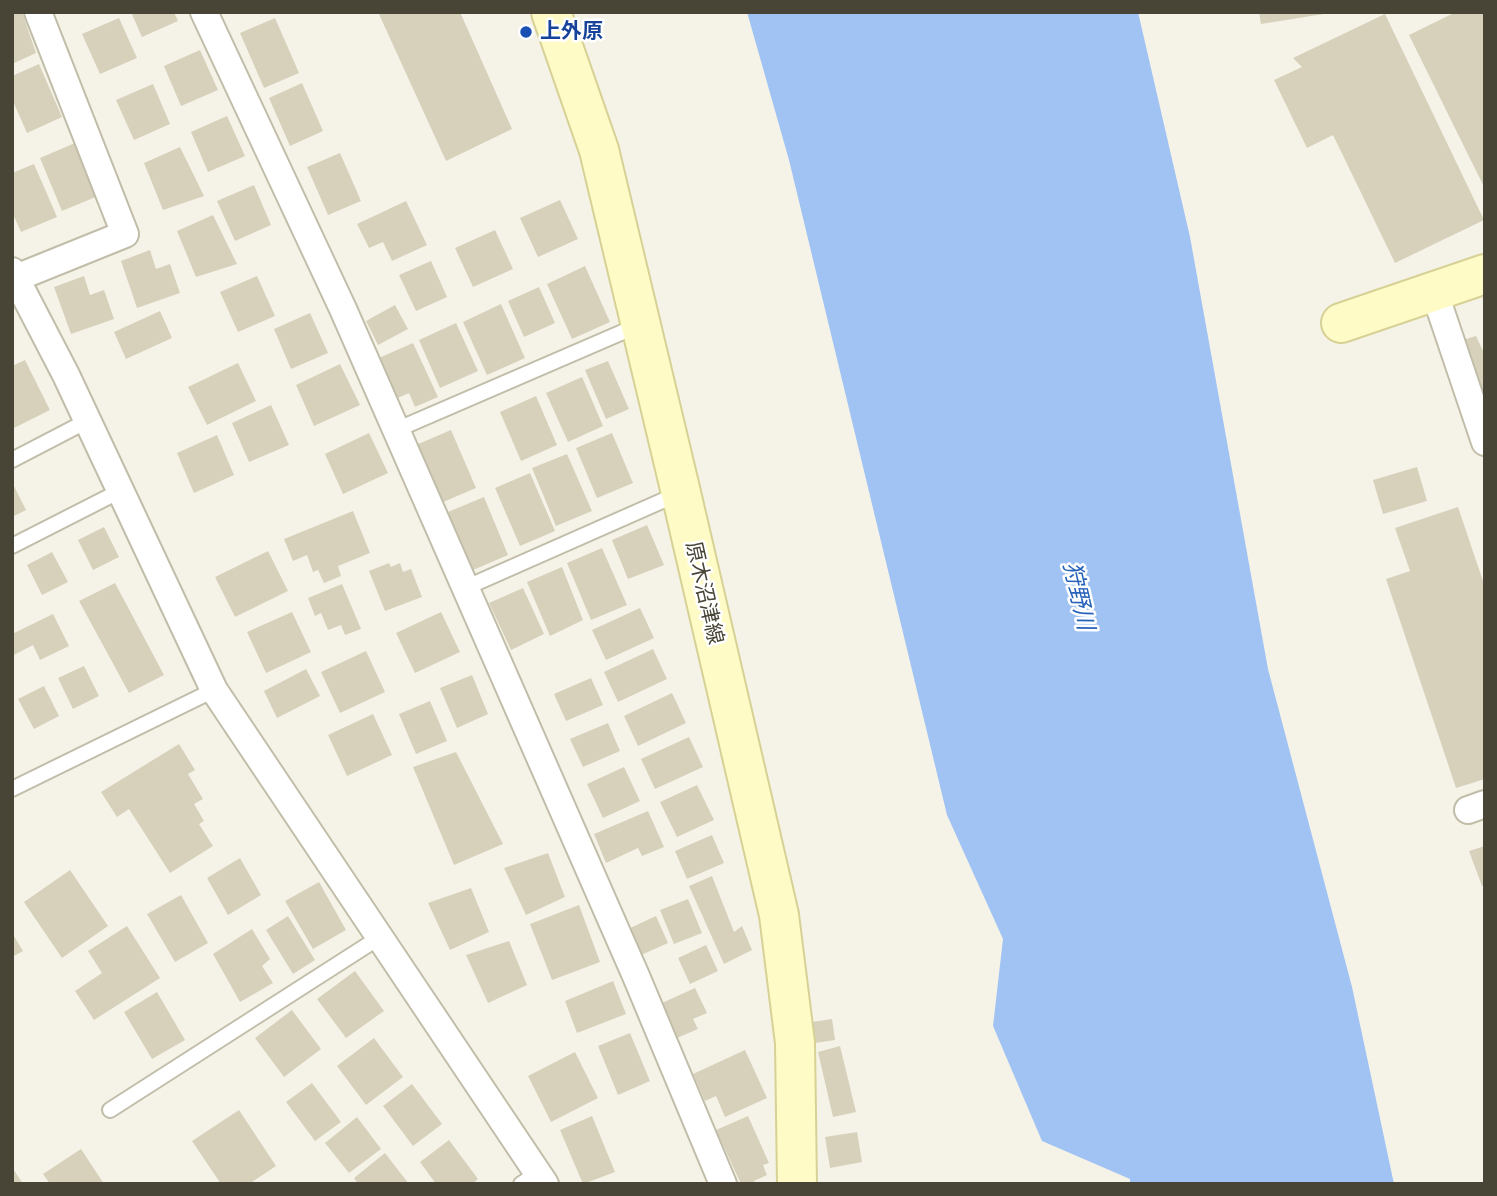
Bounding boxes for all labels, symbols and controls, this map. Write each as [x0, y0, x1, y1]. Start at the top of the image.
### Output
place label: 上外原 [540, 19, 603, 45]
marker: 上外原 [518, 24, 534, 40]
street label: 原木沼津線 [680, 539, 728, 647]
water label: 狩野川 [1057, 559, 1099, 633]

